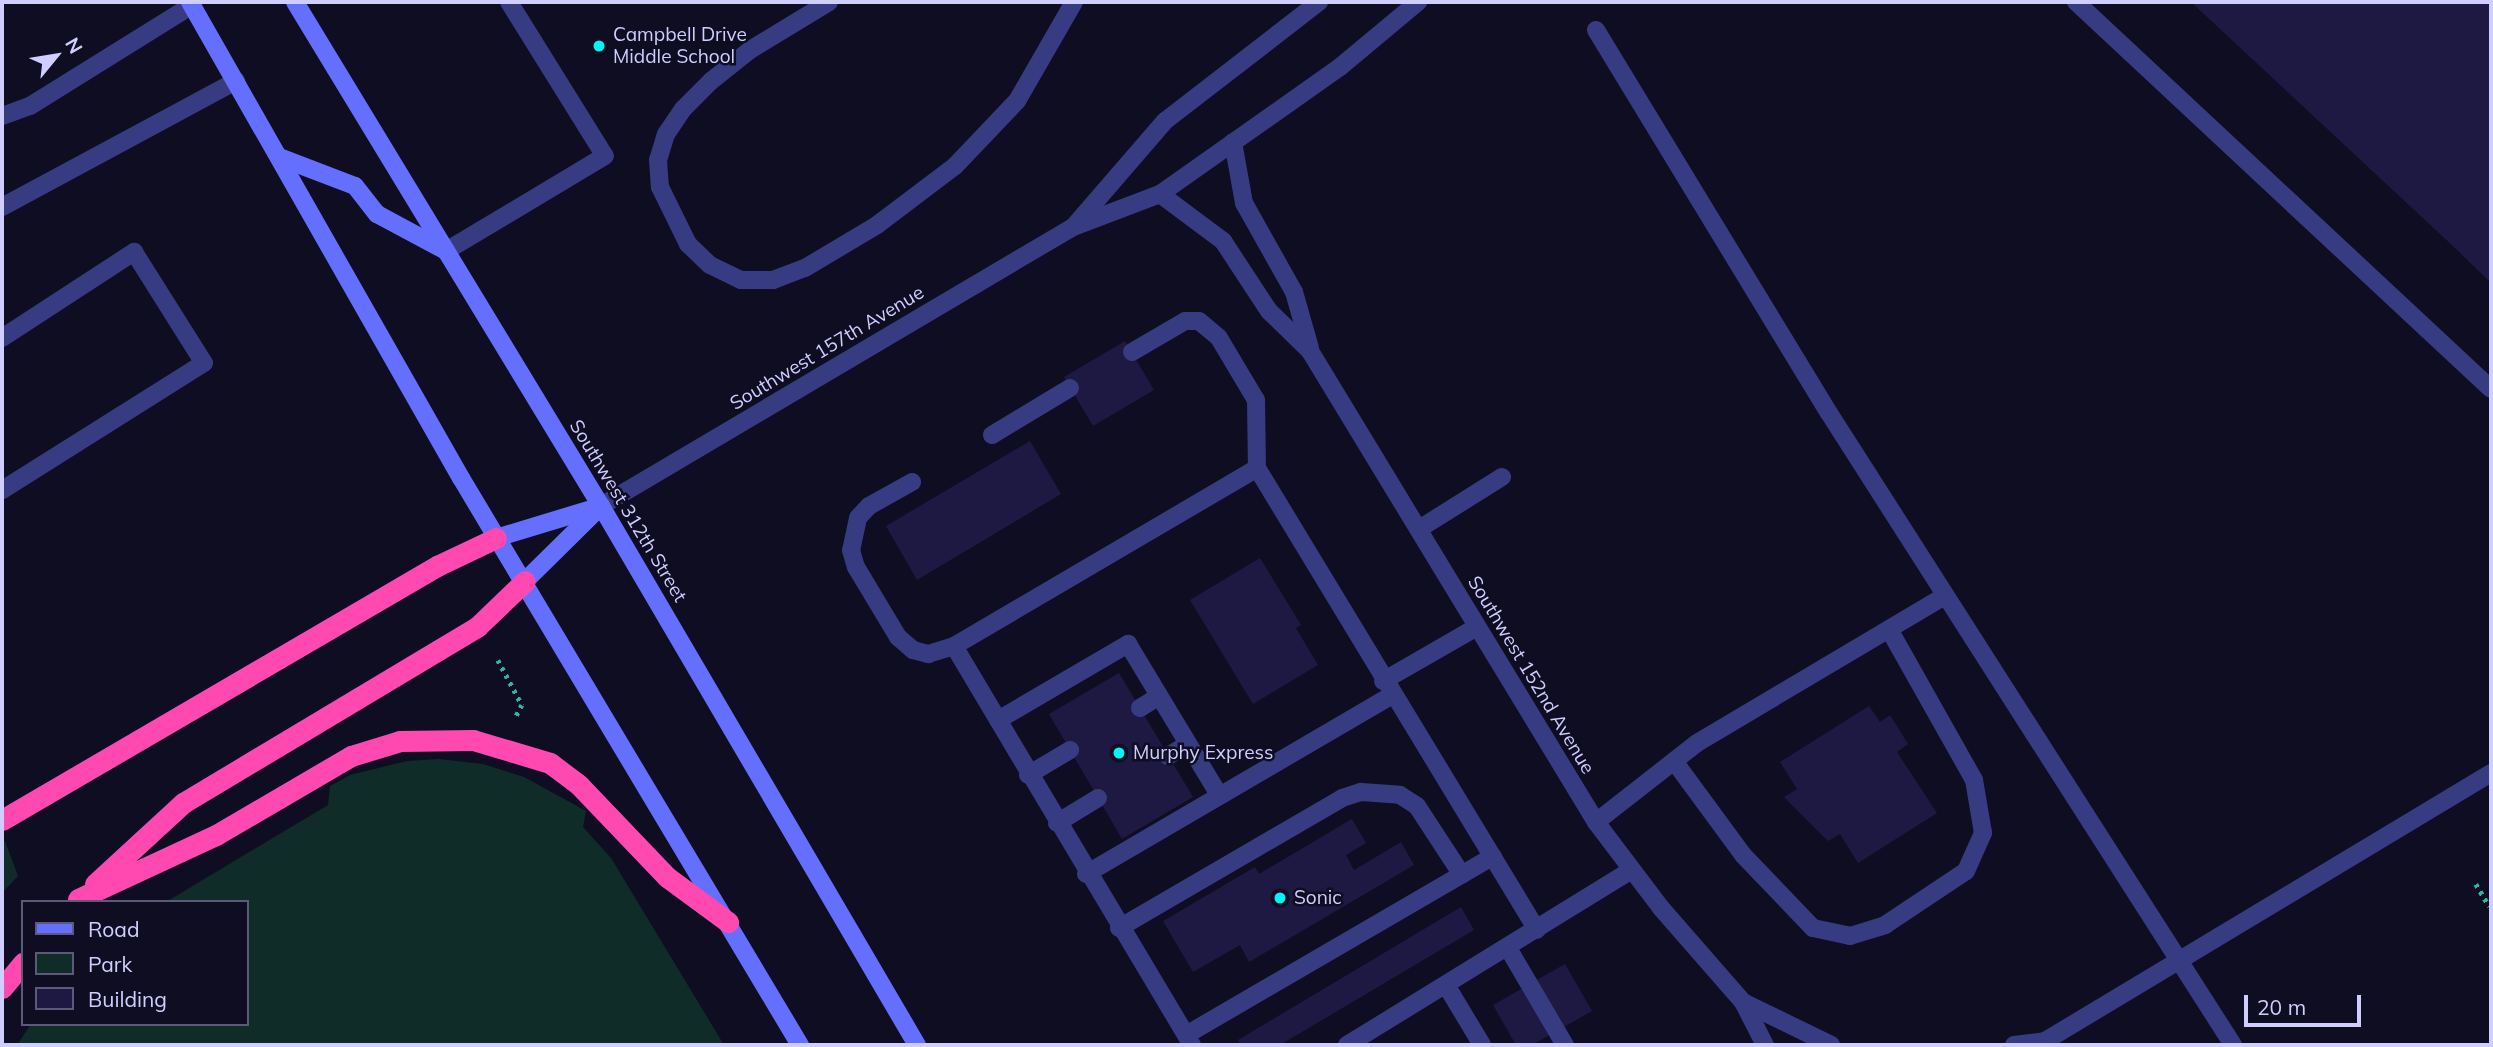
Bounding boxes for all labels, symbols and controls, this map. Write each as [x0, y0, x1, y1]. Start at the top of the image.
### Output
north arrow [21, 21, 91, 91]
place label: Campbell Drive Middle School [613, 24, 747, 68]
text: N [60, 33, 88, 58]
marker: Campbell Drive Middle School [591, 38, 607, 54]
street label: Southwest 157th Avenue [726, 281, 928, 415]
street label: Southwest 312th Street [565, 416, 691, 606]
street label: Southwest 152nd Avenue [1463, 572, 1599, 778]
place label: Murphy Express [1133, 742, 1273, 764]
marker: Murphy Express [1111, 745, 1127, 761]
place label: Sonic [1294, 887, 1342, 909]
marker: Sonic [1272, 890, 1288, 906]
legend [21, 900, 248, 1026]
text: Road [88, 916, 139, 942]
text: Park [88, 951, 132, 977]
scale bar [2248, 981, 2365, 1025]
text: Building [88, 986, 167, 1012]
text: 20 m [2257, 994, 2306, 1020]

